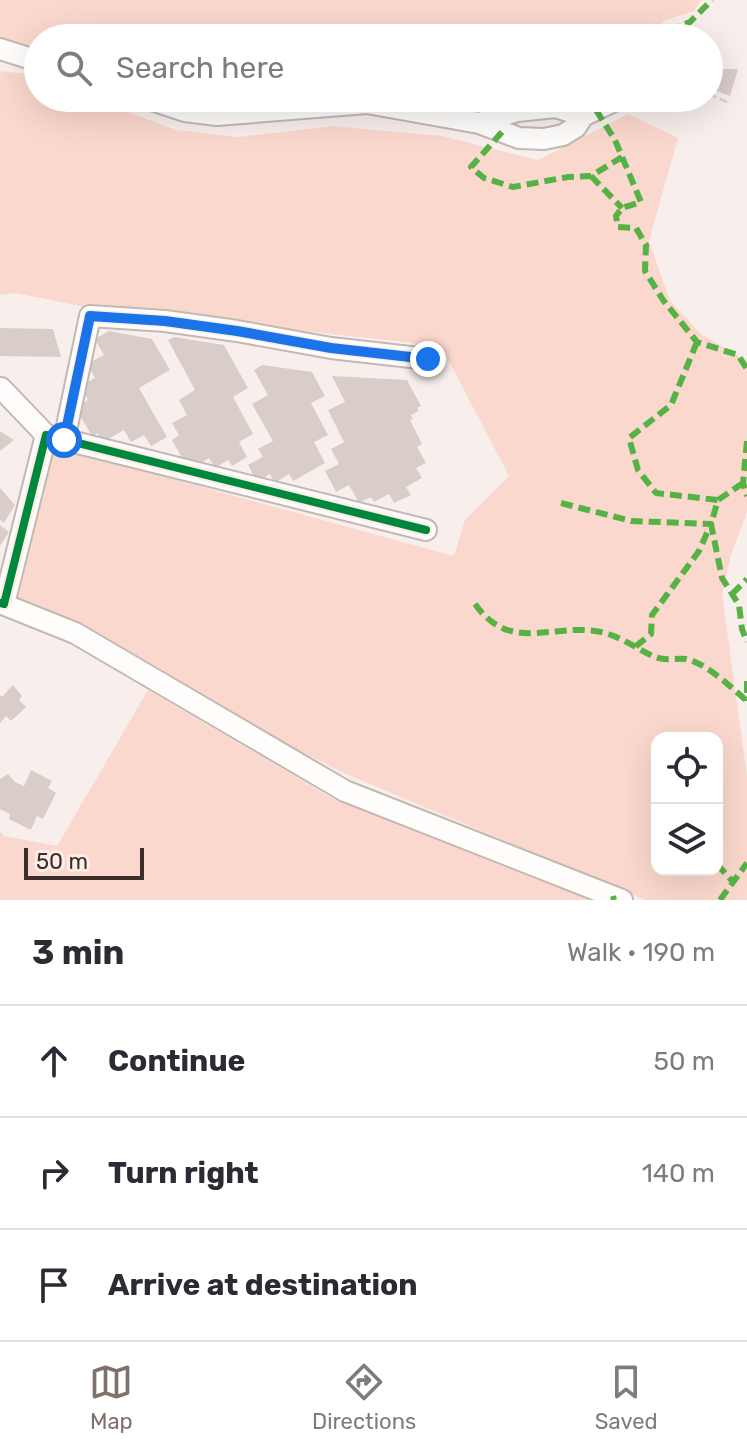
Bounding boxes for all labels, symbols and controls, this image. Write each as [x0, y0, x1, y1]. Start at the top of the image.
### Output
search box [24, 24, 723, 112]
icon: search [52, 46, 96, 90]
text: Search here [116, 50, 284, 86]
route end [410, 341, 446, 377]
route start [46, 422, 82, 458]
map controls [651, 732, 723, 876]
button: locate [651, 732, 723, 804]
button: layers [651, 804, 723, 876]
scale bar [24, 844, 144, 880]
text: 50 m [36, 848, 88, 875]
text: 3 min [32, 932, 124, 973]
text: Walk · 190 m [567, 937, 715, 968]
icon: ahead [32, 1039, 76, 1083]
text: Continue [108, 1043, 245, 1079]
text: 50 m [654, 1046, 715, 1077]
icon: right [32, 1151, 76, 1195]
text: Turn right [108, 1155, 259, 1191]
text: 140 m [642, 1158, 715, 1189]
icon: arrive [32, 1263, 76, 1307]
text: Arrive at destination [108, 1267, 418, 1303]
tab: Map [89, 1360, 133, 1435]
tab: Directions [312, 1360, 416, 1435]
tab: Saved [595, 1360, 658, 1435]

